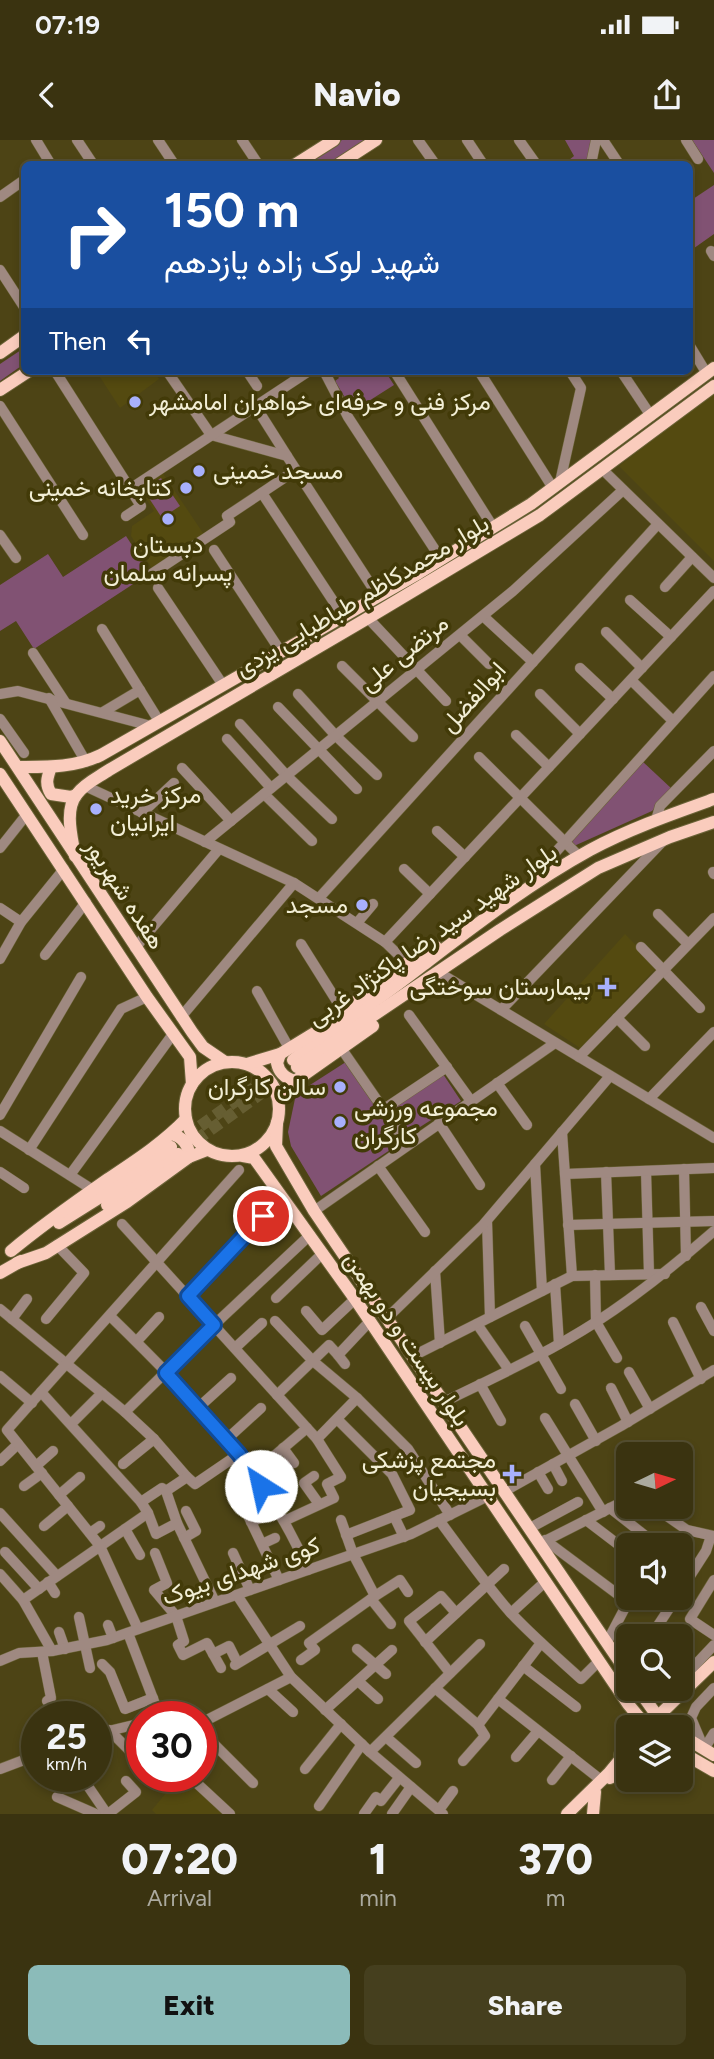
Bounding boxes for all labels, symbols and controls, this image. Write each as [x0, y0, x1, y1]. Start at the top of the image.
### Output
text: 07:19 [35, 9, 100, 41]
icon: back [28, 76, 66, 114]
text: Navio [313, 76, 401, 114]
icon: share [648, 76, 686, 114]
text: 150 m [164, 180, 299, 239]
icon: right [49, 189, 140, 280]
text: شهید لوک زاده یازدهم [164, 243, 440, 281]
icon: left [121, 322, 159, 360]
text: Then [49, 325, 107, 357]
place label: مرکز فنی و حرفه‌ای خواهران امامشهر [148, 387, 491, 417]
marker: مرکز فنی و حرفه‌ای خواهران امامشهر [127, 394, 143, 410]
place label: مسجد خمینی [213, 456, 343, 485]
marker: مسجد خمینی [191, 463, 207, 479]
place label: کتابخانه خمینی [29, 473, 172, 502]
marker: کتابخانه خمینی [178, 480, 194, 496]
street label: بلوار محمدکاظم طباطبایی یزدی [230, 508, 495, 685]
marker: دبستان پسرانه سلمان [160, 511, 176, 527]
place label: دبستان پسرانه سلمان [104, 530, 233, 589]
street label: مرتضی علی [354, 608, 454, 698]
street label: ابوالفضل [434, 656, 512, 738]
place label: مرکز خرید ایرانیان [110, 780, 201, 838]
marker: مرکز خرید ایرانیان [88, 801, 104, 817]
street label: هفده شهریور [77, 832, 172, 955]
street label: بلوار شهید سید رضا پاکنژاد غربی [301, 837, 563, 1034]
place label: مسجد [286, 890, 348, 919]
marker: مسجد [354, 897, 370, 913]
place label: بیمارستان سوختگی [410, 972, 591, 1002]
marker: بیمارستان سوختگی [597, 977, 617, 997]
place label: سالن کارگران [208, 1072, 326, 1102]
marker: سالن کارگران [332, 1079, 348, 1095]
place label: مجموعه ورزشی کارگران [354, 1093, 498, 1151]
marker: مجموعه ورزشی کارگران [332, 1114, 348, 1130]
pin [233, 1186, 293, 1246]
icon: arrive [244, 1197, 282, 1235]
street label: بلوار بیست و دو بهمن [337, 1246, 477, 1432]
north arrow [616, 1442, 693, 1519]
map controls [616, 1442, 693, 1792]
place label: مجتمع پزشکی بسیجیان [362, 1445, 496, 1502]
position arrow [224, 1449, 298, 1523]
marker: مجتمع پزشکی بسیجیان [502, 1464, 522, 1484]
street label: کوی شهدای بیوک [158, 1530, 324, 1612]
button: sound [616, 1533, 693, 1610]
button: search [616, 1624, 693, 1701]
speed limit sign: 30 [126, 1701, 217, 1792]
button: layers [616, 1715, 693, 1792]
text: 25 [46, 1716, 87, 1758]
text: km/h [46, 1753, 87, 1775]
text: 07:20 [121, 1834, 238, 1885]
text: 1 [369, 1834, 387, 1885]
text: 370 [518, 1834, 593, 1885]
text: Arrival [147, 1884, 212, 1912]
text: min [359, 1884, 397, 1912]
text: m [546, 1884, 565, 1912]
button: Exit [28, 1965, 350, 2045]
button: Share [364, 1965, 686, 2045]

